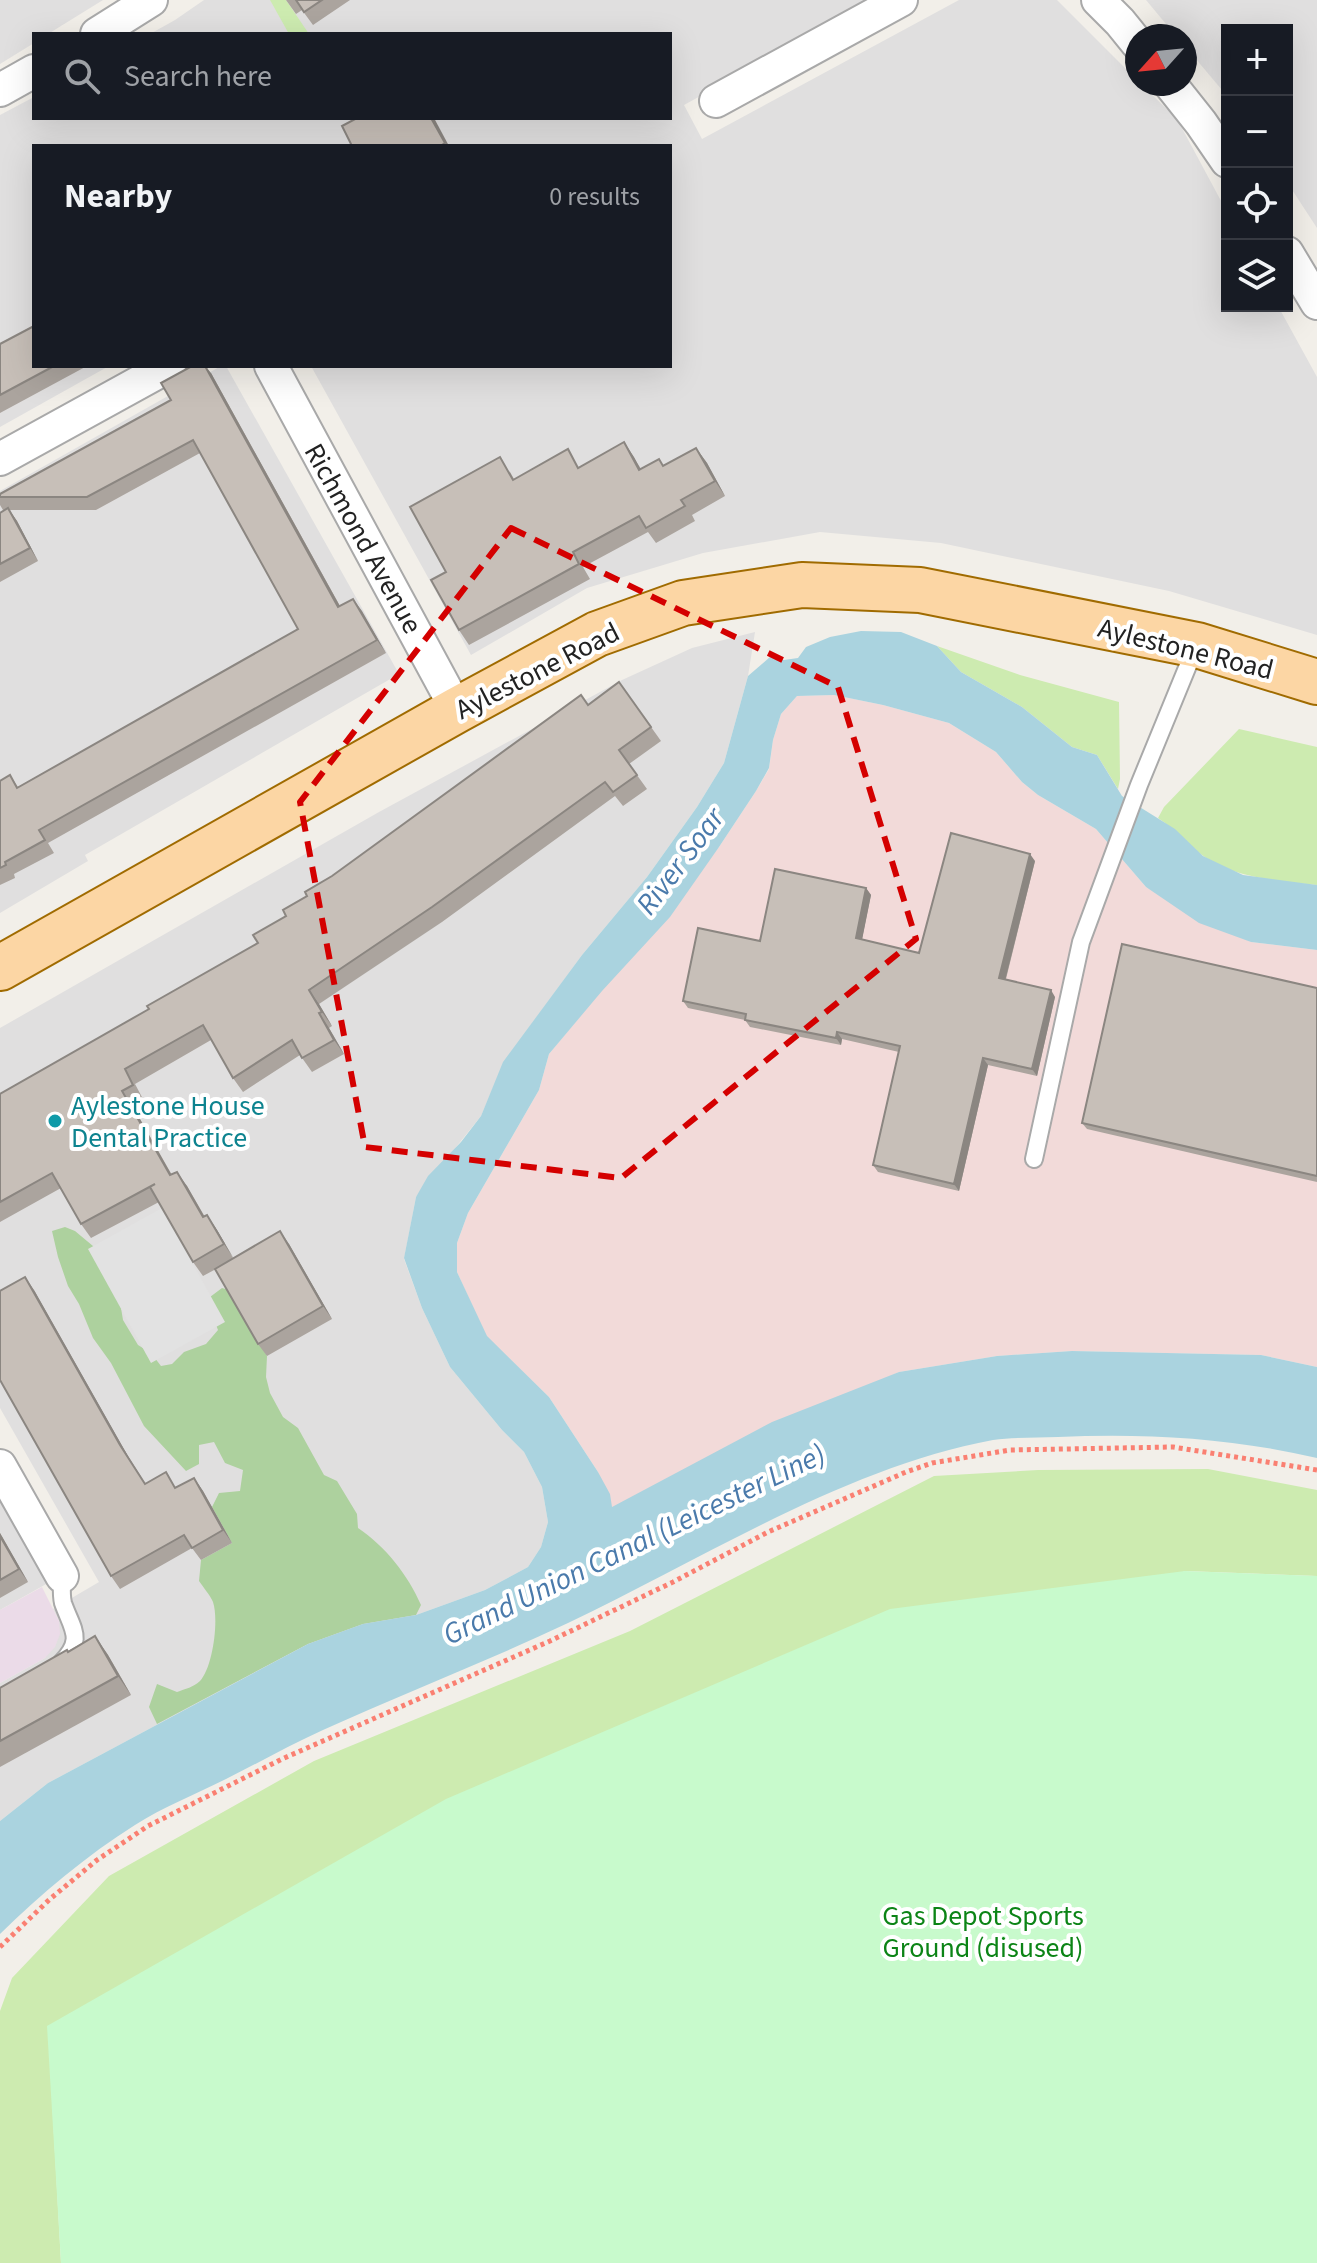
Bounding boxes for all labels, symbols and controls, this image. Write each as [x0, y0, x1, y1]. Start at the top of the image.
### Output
north arrow [1125, 24, 1197, 96]
map controls [1221, 24, 1293, 312]
button: + [1221, 24, 1293, 96]
search box [32, 32, 672, 120]
icon: search [60, 54, 104, 98]
text: Search here [124, 55, 272, 98]
button: − [1221, 96, 1293, 168]
button: locate [1221, 168, 1293, 240]
text: Nearby [64, 172, 172, 221]
text: 0 results [549, 178, 640, 215]
button: layers [1221, 240, 1293, 312]
street label: Richmond Avenue [294, 436, 432, 641]
street label: Aylestone Road [1094, 608, 1278, 690]
street label: Aylestone Road [448, 612, 626, 729]
water label: River Soar [626, 797, 736, 924]
place label: Aylestone House Dental Practice [71, 1086, 265, 1158]
marker: Aylestone House Dental Practice [46, 1112, 64, 1130]
water label: Grand Union Canal (Leicester Line) [436, 1433, 833, 1656]
park label: Gas Depot Sports Ground (disused) [882, 1896, 1084, 1968]

